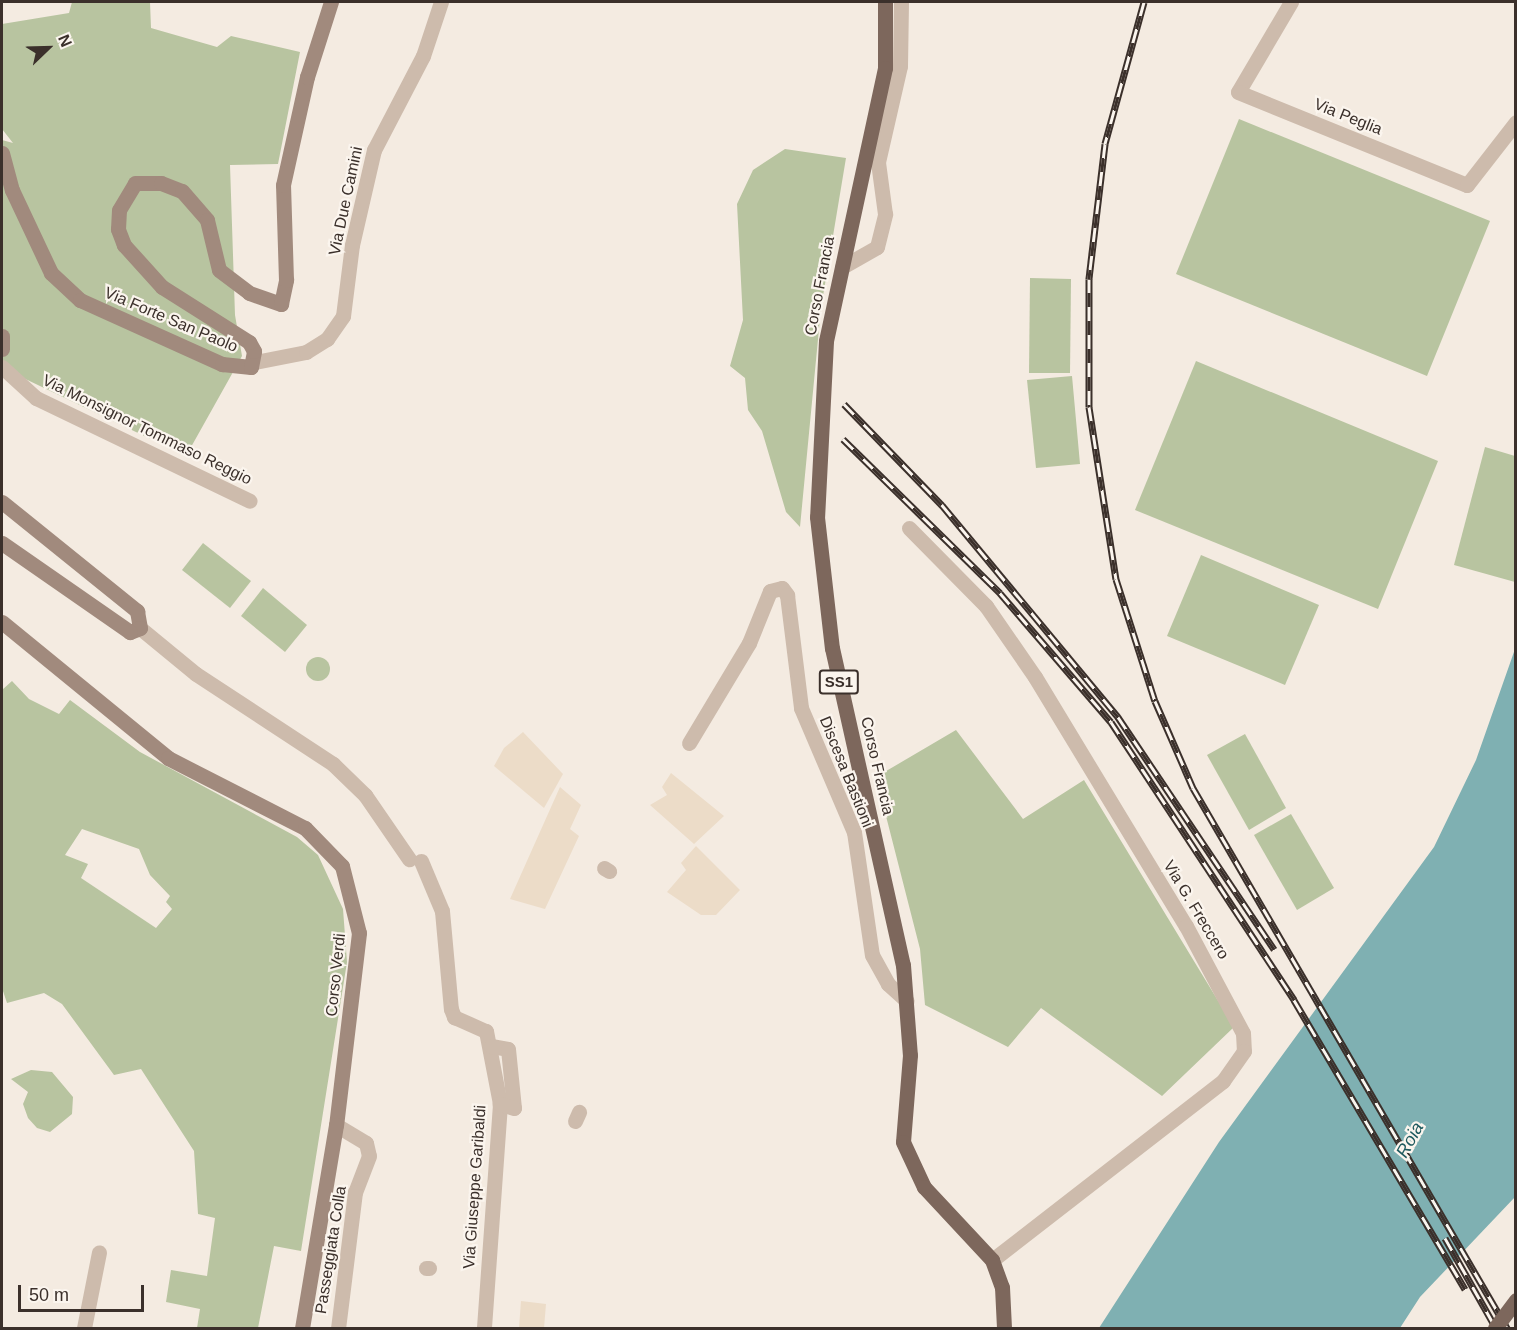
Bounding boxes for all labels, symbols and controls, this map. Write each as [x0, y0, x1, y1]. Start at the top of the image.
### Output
north arrow [18, 18, 78, 78]
text: N [55, 32, 75, 49]
street label: Via Peglia [1311, 95, 1385, 139]
street label: Via Due Camini [325, 145, 367, 257]
street label: Corso Francia [801, 235, 839, 337]
street label: Via Forte San Paolo [101, 283, 241, 357]
street label: Via Monsignor Tommaso Reggio [39, 371, 255, 489]
road number: SS1 [818, 670, 860, 694]
street label: Discesa Bastioni [815, 714, 877, 830]
street label: Corso Francia [856, 715, 898, 817]
street label: Via G. Freccero [1159, 857, 1233, 963]
street label: Corso Verdi [322, 932, 350, 1018]
street label: Via Giuseppe Garibaldi [460, 1104, 490, 1270]
water label: Roia [1392, 1119, 1428, 1161]
street label: Passeggiata Colla [311, 1185, 351, 1315]
scale bar [21, 1273, 147, 1311]
text: 50 m [29, 1285, 69, 1305]

